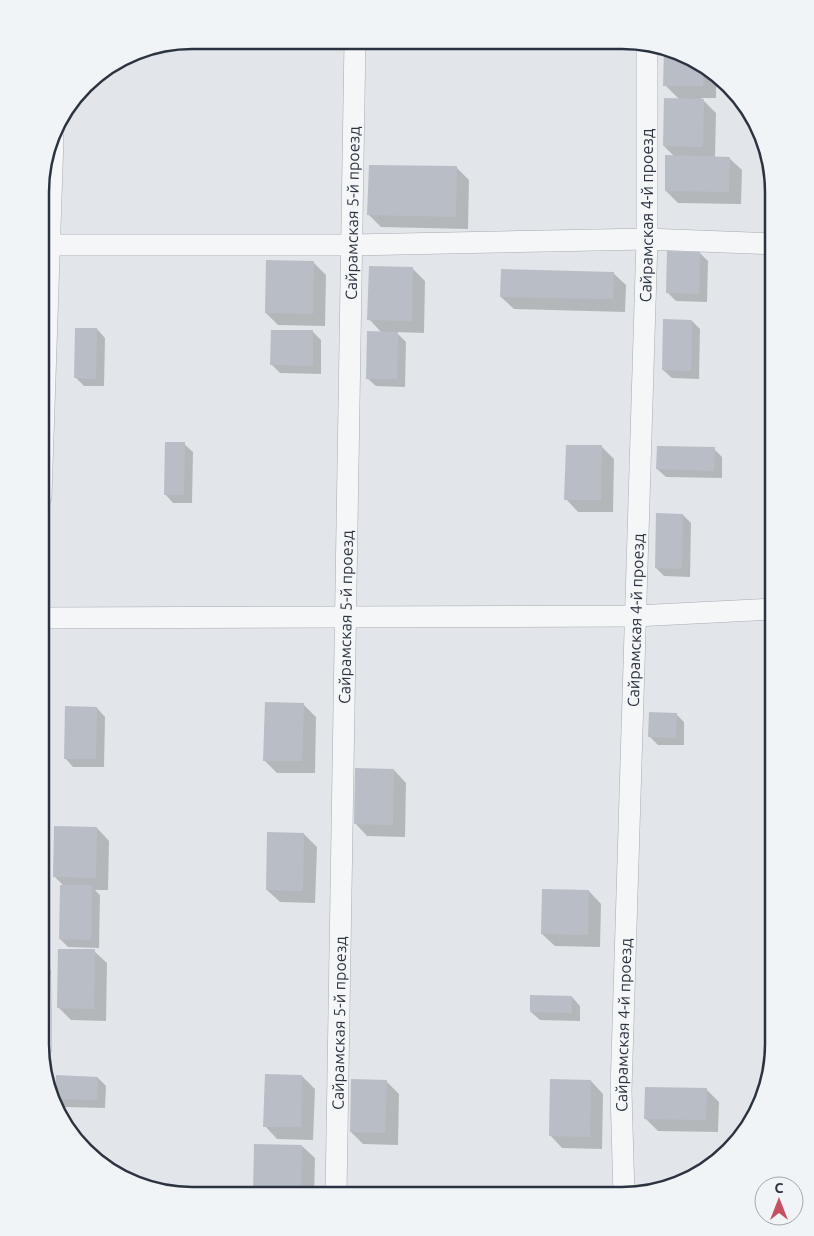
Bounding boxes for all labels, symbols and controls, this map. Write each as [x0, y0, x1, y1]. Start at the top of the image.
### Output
street label: Сайрамская 5-й проезд [342, 126, 363, 300]
street label: Сайрамская 4-й проезд [636, 129, 656, 303]
street label: Сайрамская 5-й проезд [335, 530, 356, 704]
street label: Сайрамская 4-й проезд [624, 533, 647, 707]
street label: Сайрамская 5-й проезд [328, 936, 349, 1110]
street label: Сайрамская 4-й проезд [612, 938, 635, 1112]
north arrow [754, 1176, 804, 1226]
text: С [775, 1180, 784, 1196]

